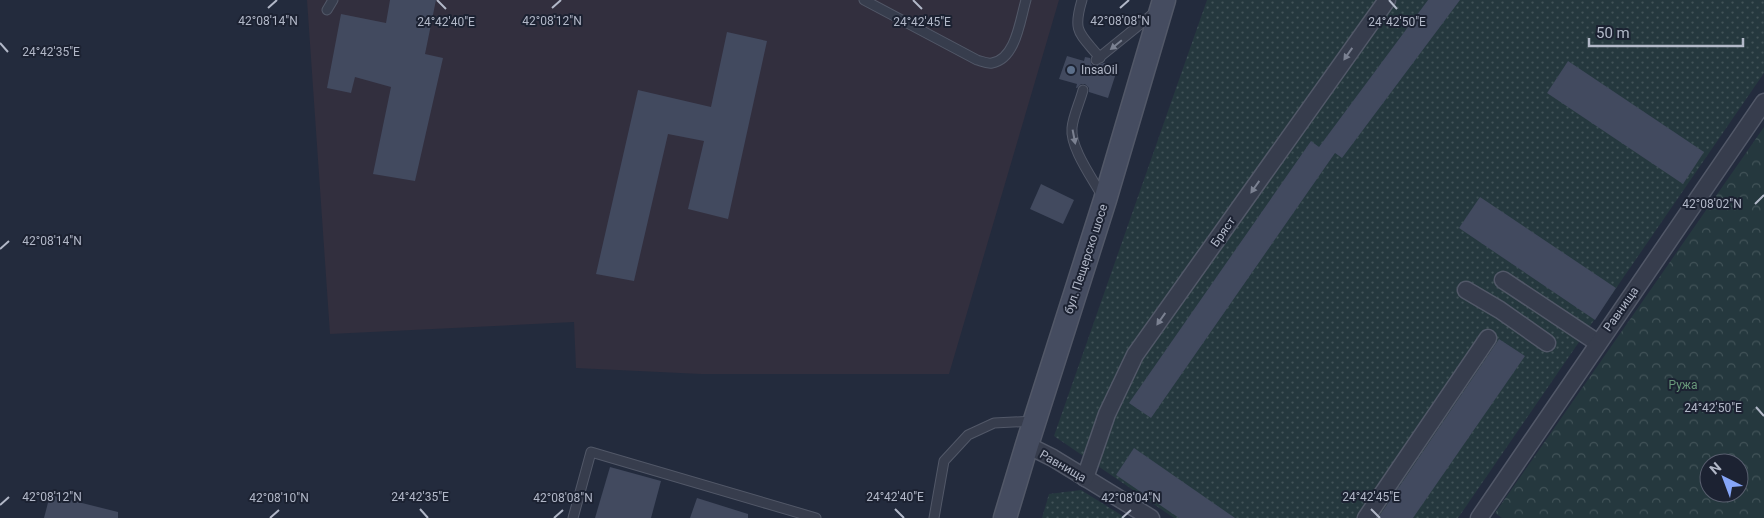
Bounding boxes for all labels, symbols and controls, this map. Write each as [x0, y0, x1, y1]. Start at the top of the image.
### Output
text: 42°08'14"N [238, 14, 298, 28]
text: 42°08'12"N [522, 14, 582, 28]
text: 42°08'08"N [1090, 14, 1150, 28]
text: 24°42'40"E [417, 15, 475, 29]
text: 24°42'45"E [893, 15, 951, 29]
text: 24°42'50"E [1368, 15, 1426, 29]
scale bar [1589, 15, 1743, 47]
text: 50 m [1596, 24, 1630, 42]
one-way arrow [1109, 39, 1122, 50]
text: 24°42'35"E [22, 45, 80, 59]
one-way arrow [1343, 47, 1354, 60]
place label: InsaOil [1081, 63, 1118, 77]
marker: InsaOil [1065, 64, 1077, 76]
one-way arrow [1070, 130, 1078, 146]
one-way arrow [1249, 180, 1260, 193]
text: 42°08'02"N [1682, 197, 1742, 211]
street label: бул. Пещерско шосе [1062, 202, 1110, 316]
street label: Бряст [1208, 214, 1238, 250]
text: 42°08'14"N [22, 234, 82, 248]
street label: Равнища [1601, 284, 1641, 334]
one-way arrow [1156, 312, 1166, 326]
park label: Ружа [1668, 378, 1698, 392]
text: 24°42'50"E [1684, 401, 1742, 415]
street label: Равнища [1037, 447, 1089, 485]
north arrow [1699, 453, 1749, 503]
text: N [1706, 459, 1724, 478]
text: 42°08'12"N [22, 490, 82, 504]
text: 24°42'35"E [391, 490, 449, 504]
text: 24°42'40"E [866, 490, 924, 504]
text: 24°42'45"E [1342, 490, 1400, 504]
text: 42°08'10"N [249, 491, 309, 505]
text: 42°08'08"N [533, 491, 593, 505]
text: 42°08'04"N [1101, 491, 1161, 505]

